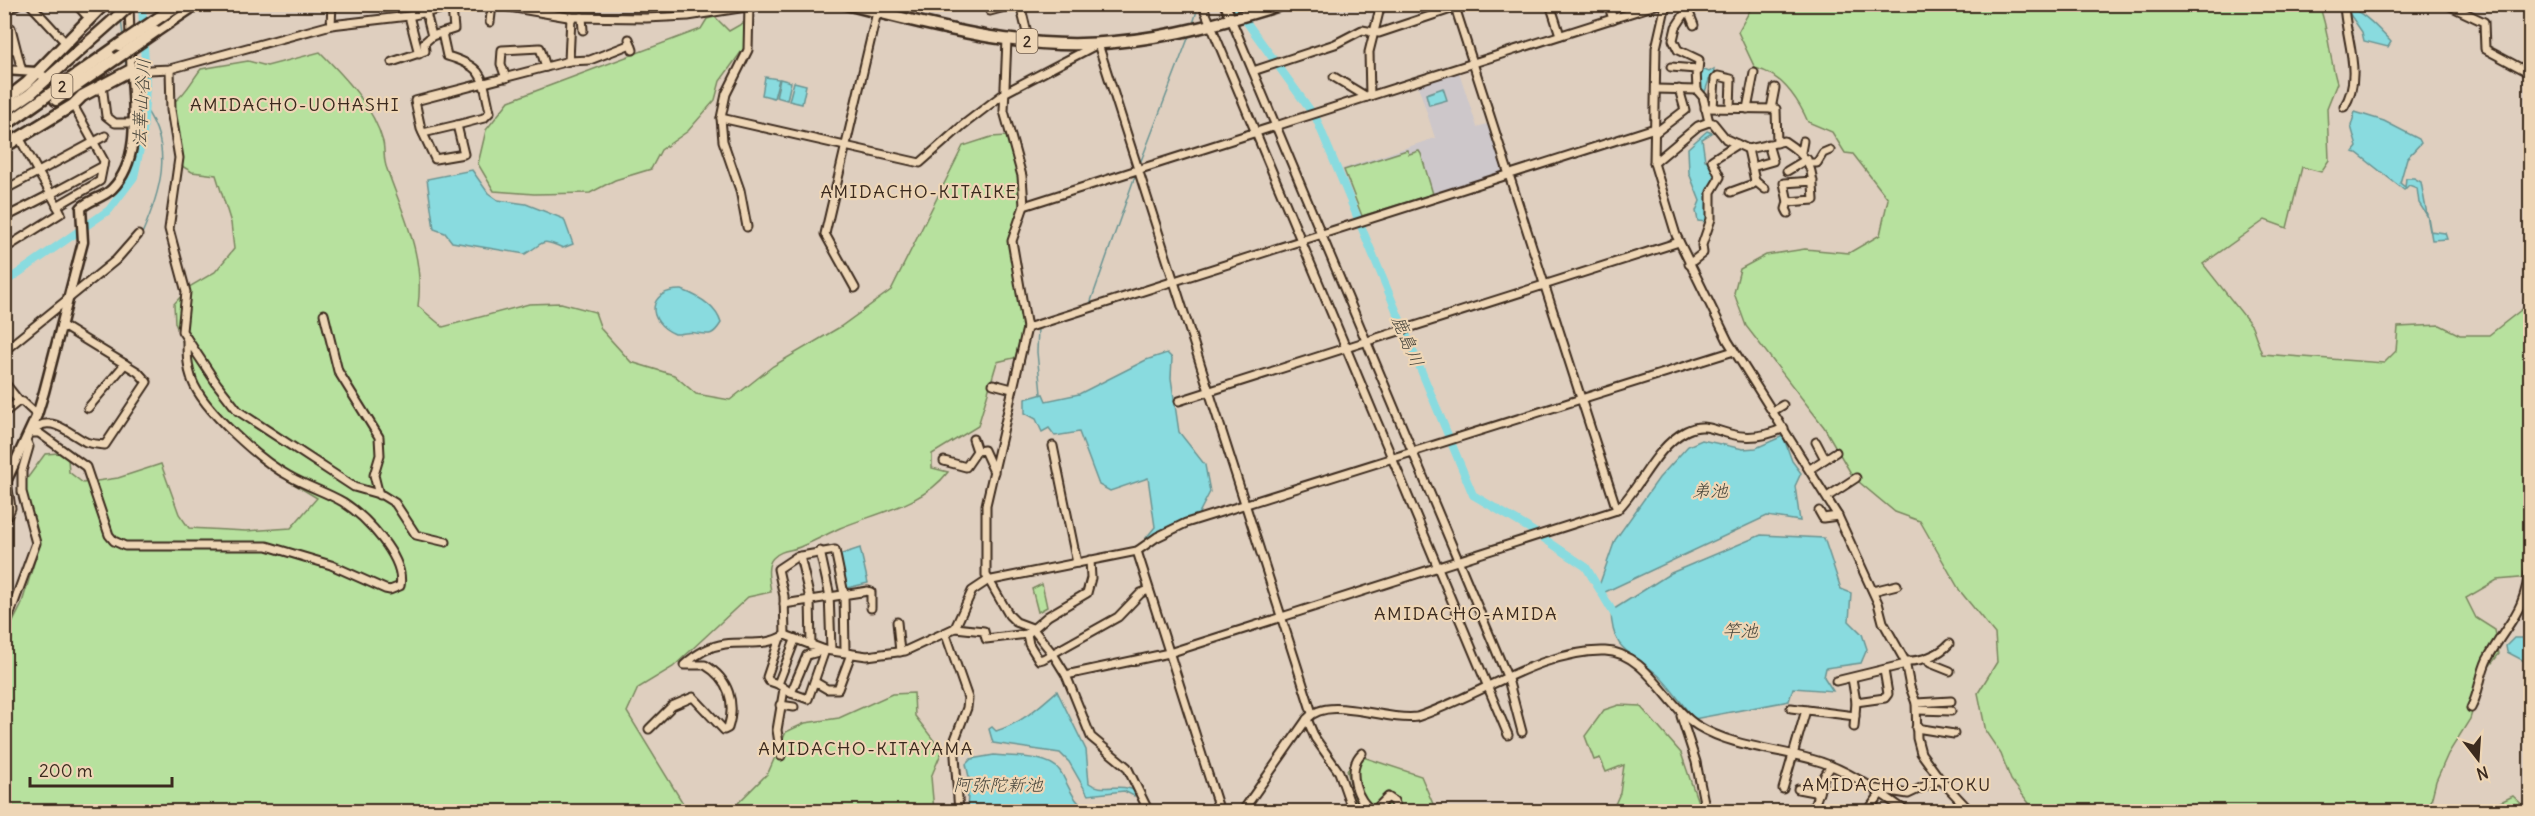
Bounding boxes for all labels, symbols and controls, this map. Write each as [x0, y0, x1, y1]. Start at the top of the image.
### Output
road number: 2 [1016, 29, 1038, 53]
water label: 法華山谷川 [127, 57, 155, 149]
road number: 2 [52, 74, 72, 98]
district label: AMIDACHO-UOHASHI [190, 93, 400, 116]
district label: AMIDACHO-KITAIKE [820, 180, 1018, 203]
water label: 鹿島川 [1387, 312, 1429, 370]
water label: 弟池 [1692, 479, 1729, 502]
district label: AMIDACHO-AMIDA [1374, 602, 1558, 625]
water label: 竿池 [1722, 619, 1759, 642]
north arrow [2448, 729, 2508, 789]
district label: AMIDACHO-KITAYAMA [758, 737, 974, 760]
scale bar [30, 750, 172, 788]
text: 200 m [39, 759, 93, 782]
text: N [2474, 762, 2491, 785]
water label: 阿弥陀新池 [953, 773, 1044, 796]
district label: AMIDACHO-JITOKU [1802, 773, 1992, 796]

